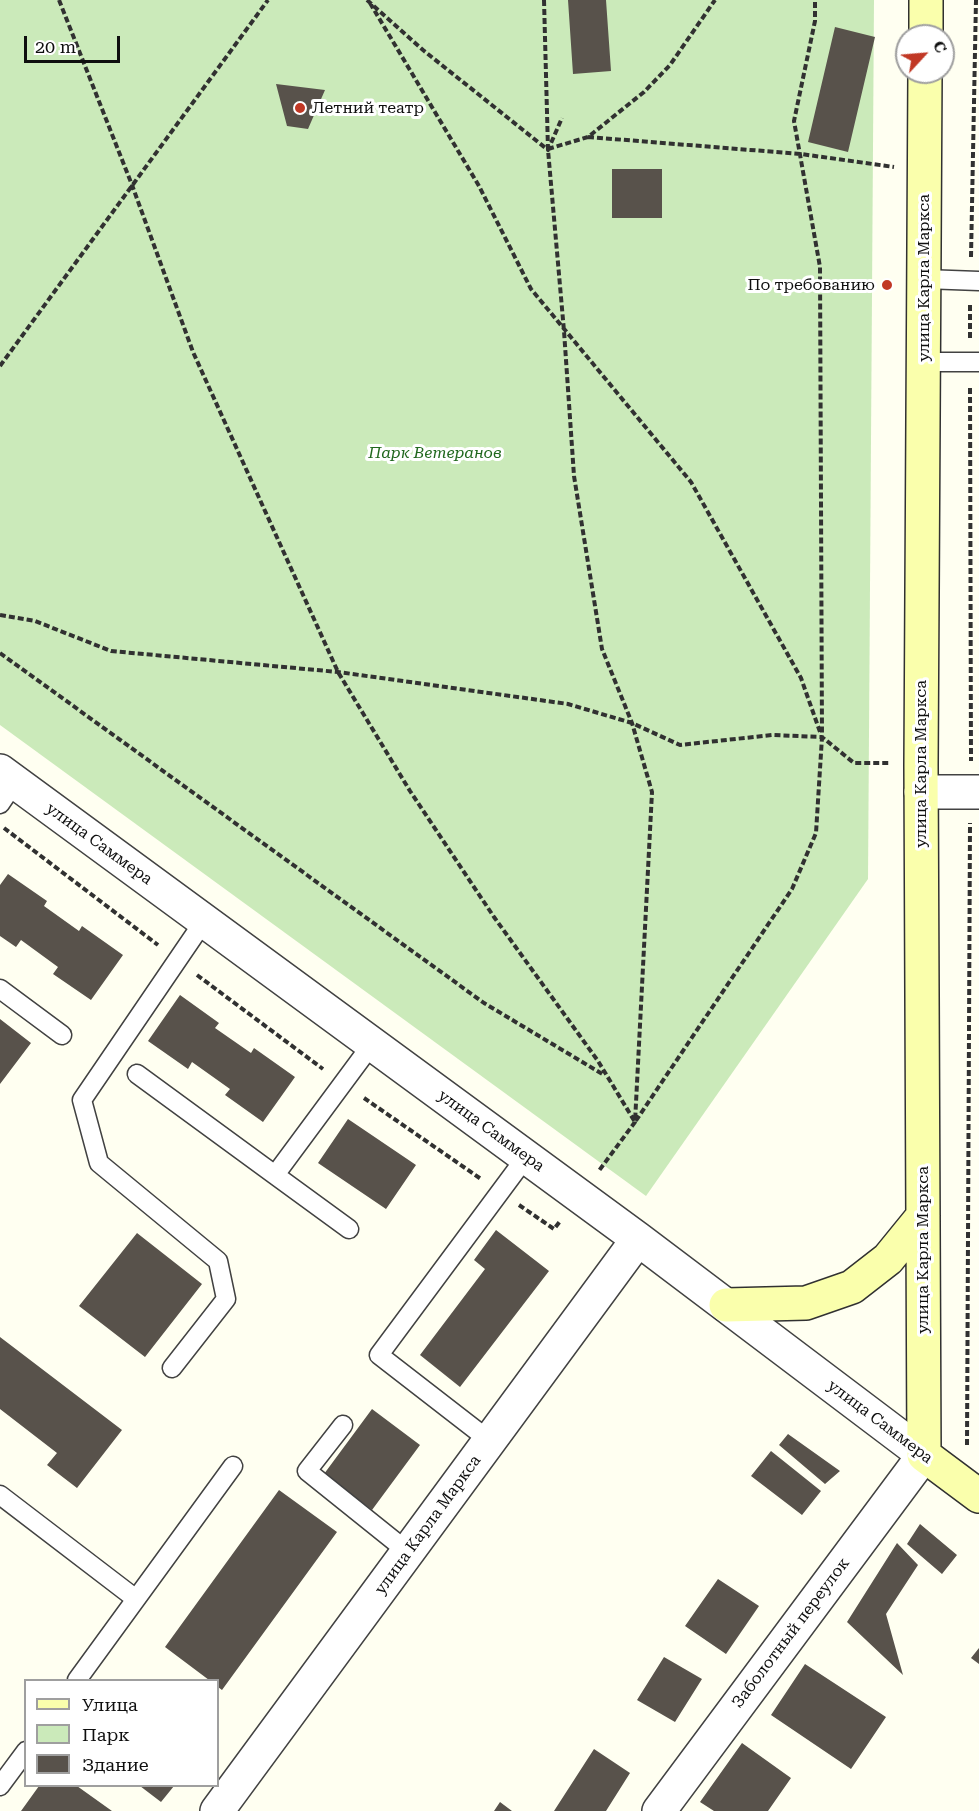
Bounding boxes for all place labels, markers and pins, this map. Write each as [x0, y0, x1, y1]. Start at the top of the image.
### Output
place label: Летний театр [312, 98, 424, 118]
marker: Летний театр [293, 101, 307, 115]
place label: По требованию [748, 275, 875, 295]
marker: По требованию [880, 278, 894, 292]

